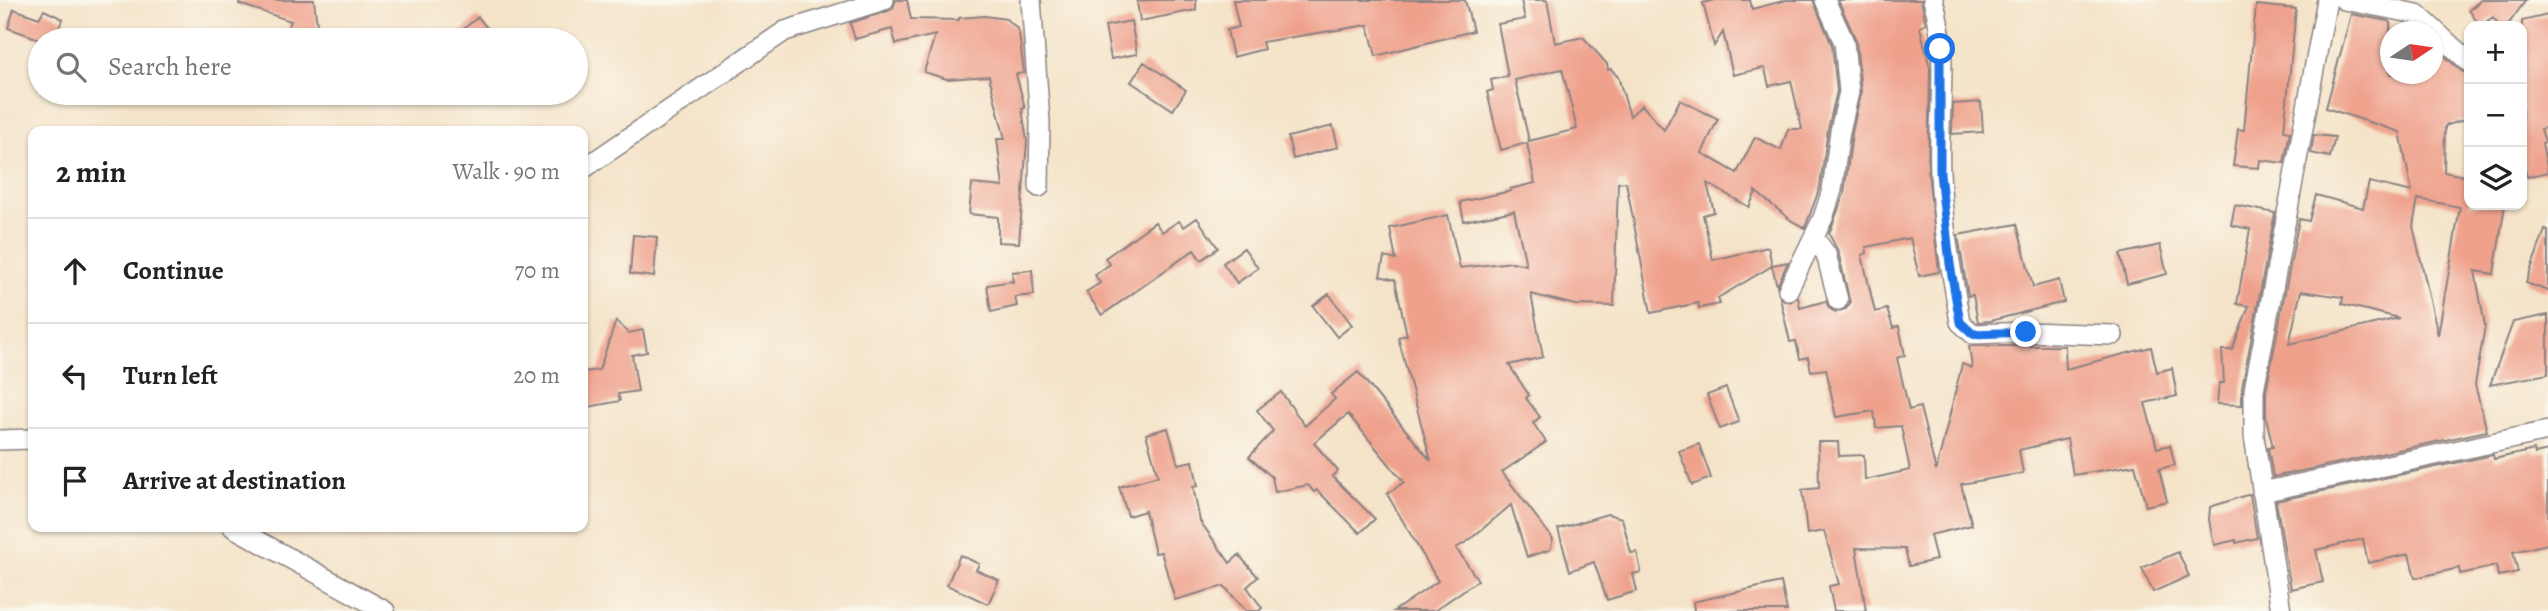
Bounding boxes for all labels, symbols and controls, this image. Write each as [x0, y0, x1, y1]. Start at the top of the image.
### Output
north arrow [2380, 21, 2443, 84]
map controls [2464, 21, 2527, 210]
button: + [2464, 21, 2527, 84]
search box [28, 28, 588, 105]
route start [1924, 33, 1955, 64]
icon: search [52, 48, 90, 86]
text: Search here [108, 49, 232, 84]
button: − [2464, 84, 2527, 147]
button: layers [2464, 147, 2527, 210]
text: 2 min [56, 152, 126, 192]
text: Walk · 90 m [453, 156, 560, 187]
icon: ahead [56, 252, 94, 290]
text: Continue [123, 253, 224, 288]
text: 70 m [514, 255, 560, 286]
route end [2010, 316, 2041, 347]
icon: left [56, 357, 94, 395]
text: Turn left [123, 358, 218, 393]
text: 20 m [513, 360, 560, 391]
icon: arrive [56, 462, 94, 500]
text: Arrive at destination [123, 463, 346, 498]

